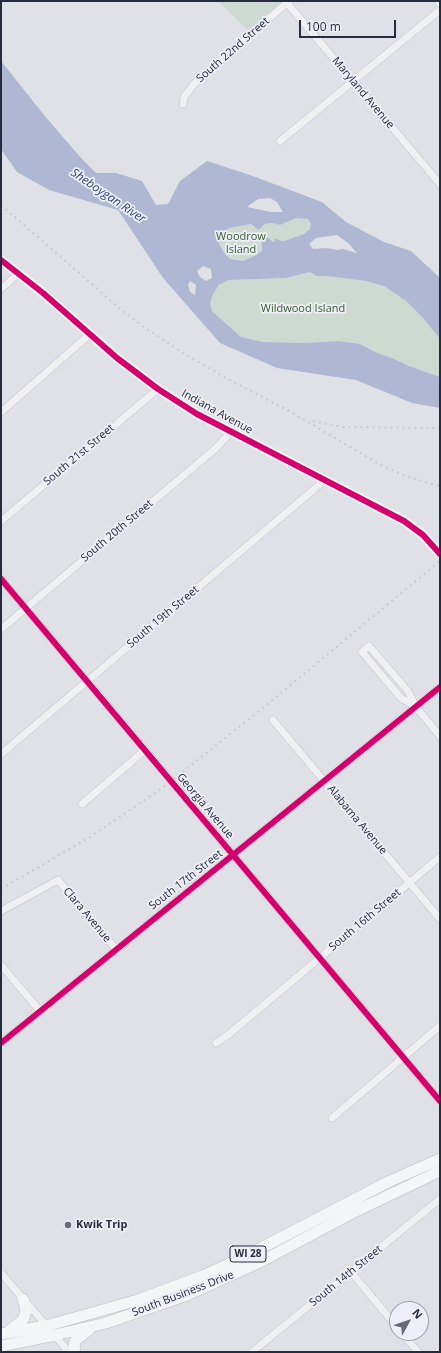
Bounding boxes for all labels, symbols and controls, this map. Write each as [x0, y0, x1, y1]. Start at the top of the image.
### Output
scale bar [301, 12, 398, 38]
street label: South 22nd Street [194, 15, 272, 85]
text: 100 m [306, 18, 341, 35]
street label: Maryland Avenue [329, 54, 397, 132]
water label: Sheboygan River [68, 166, 148, 226]
park label: Woodrow Island [216, 230, 266, 256]
park label: Wildwood Island [261, 302, 345, 316]
street label: Indiana Avenue [179, 387, 255, 437]
street label: South 21st Street [41, 422, 117, 488]
street label: South 20th Street [78, 497, 156, 565]
street label: South 19th Street [124, 583, 202, 651]
street label: Georgia Avenue [174, 771, 236, 841]
street label: Alabama Avenue [324, 783, 390, 857]
street label: South 17th Street [147, 847, 225, 913]
street label: Clara Avenue [60, 885, 114, 945]
street label: South 16th Street [326, 886, 404, 954]
place label: Kwik Trip [76, 1218, 127, 1232]
marker: Kwik Trip [63, 1220, 73, 1230]
street label: South 14th Street [307, 1243, 385, 1309]
road number: WI 28 [230, 1246, 266, 1262]
street label: South Business Drive [130, 1268, 236, 1320]
north arrow [389, 1301, 429, 1341]
text: N [409, 1305, 426, 1322]

